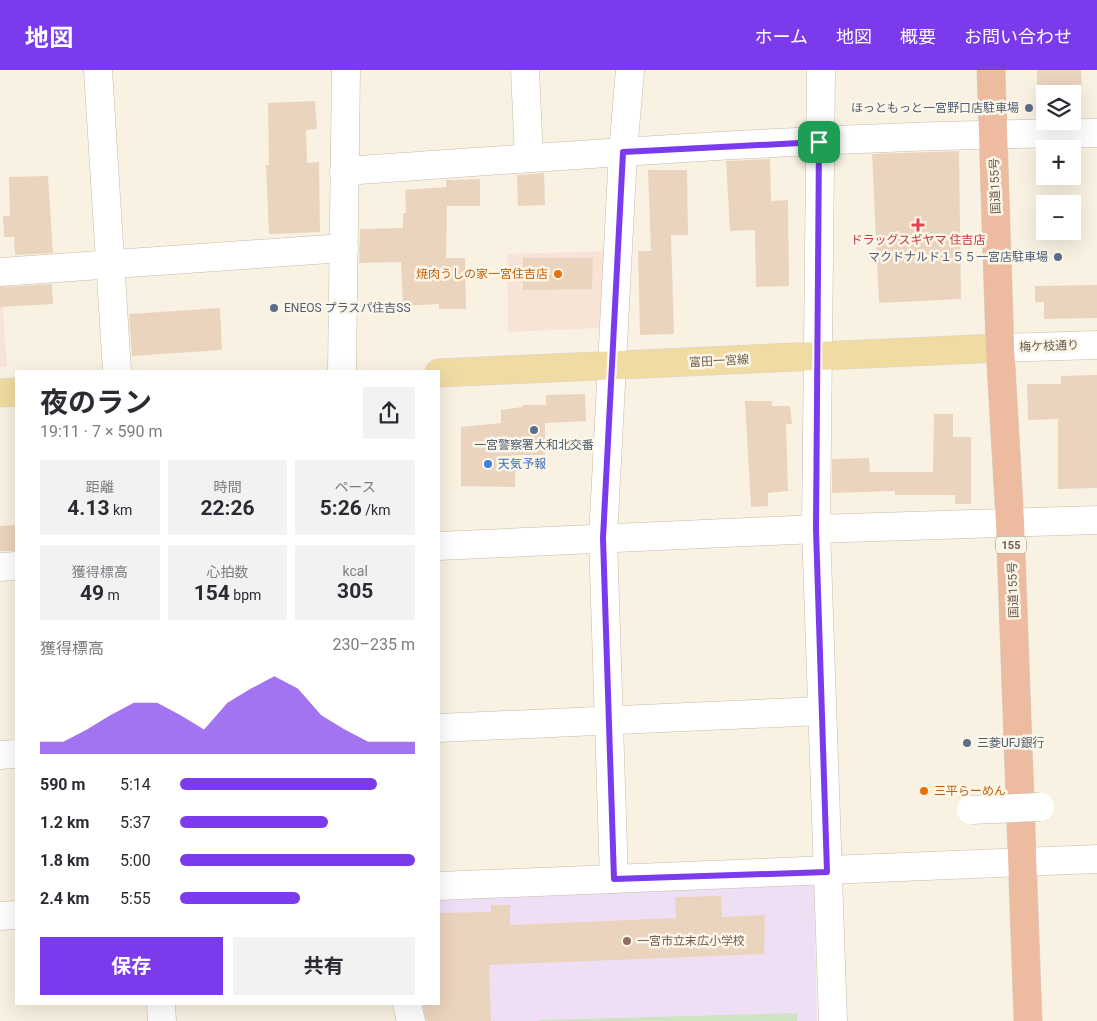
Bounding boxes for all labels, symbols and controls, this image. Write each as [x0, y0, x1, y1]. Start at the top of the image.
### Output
text: 地図 [25, 24, 73, 52]
text: ホーム [755, 26, 808, 47]
text: 地図 [836, 26, 872, 47]
text: 概要 [900, 26, 936, 47]
text: お問い合わせ [964, 26, 1072, 47]
map controls [1036, 85, 1081, 240]
button: layers [1036, 85, 1081, 130]
place label: ほっともっと一宮野口店駐車場 [851, 101, 1019, 115]
marker: ほっともっと一宮野口店駐車場 [1023, 102, 1035, 114]
pin [798, 121, 840, 163]
icon: arrive [805, 128, 833, 156]
button: + [1036, 140, 1081, 185]
street label: 国道155号 [987, 158, 1003, 214]
button: − [1036, 195, 1081, 240]
marker: ドラッグスギヤマ 住吉店 [912, 219, 924, 231]
place label: ドラッグスギヤマ 住吉店 [851, 233, 985, 247]
place label: マクドナルド１５５一宮店駐車場 [868, 250, 1048, 264]
marker: マクドナルド１５５一宮店駐車場 [1052, 251, 1064, 263]
place label: 焼肉うしの家一宮住吉店 [416, 267, 548, 281]
marker: 焼肉うしの家一宮住吉店 [552, 268, 564, 280]
place label: ENEOS プラスパ住吉SS [284, 301, 411, 315]
marker: ENEOS プラスパ住吉SS [268, 302, 280, 314]
street label: 梅ケ枝通り [1019, 338, 1079, 354]
street label: 富田一宮線 [689, 352, 749, 370]
text: 夜のラン [40, 386, 152, 419]
button: share [363, 387, 415, 439]
text: 19:11 · 7 × 590 m [40, 422, 162, 441]
marker: 一宮警察署大和北交番 [528, 424, 540, 436]
place label: 一宮警察署大和北交番 [474, 438, 594, 452]
place label: 天気予報 [498, 457, 546, 471]
marker: 天気予報 [482, 458, 494, 470]
text: 距離 [86, 479, 114, 495]
text: 時間 [213, 479, 241, 495]
text: ペース [335, 479, 376, 495]
text: 4.13 [67, 496, 110, 520]
text: 22:26 [200, 496, 255, 520]
text: 5:26 [320, 496, 362, 520]
text: km [110, 502, 132, 518]
text: /km [362, 502, 391, 518]
road number: 155 [996, 536, 1026, 554]
street label: 国道155号 [1005, 562, 1021, 618]
text: kcal [343, 563, 368, 579]
text: 獲得標高 [72, 564, 128, 580]
text: 心拍数 [206, 564, 248, 580]
text: 305 [337, 579, 373, 603]
text: 49 [80, 581, 104, 605]
text: 154 [194, 581, 230, 605]
text: m [104, 587, 120, 603]
text: bpm [230, 587, 261, 603]
text: 230–235 m [333, 635, 415, 654]
text: 獲得標高 [40, 639, 104, 658]
place label: 三菱UFJ銀行 [977, 736, 1045, 750]
marker: 三菱UFJ銀行 [961, 737, 973, 749]
text: 590 m [40, 775, 85, 794]
text: 5:14 [120, 775, 151, 794]
place label: 三平らーめん [934, 784, 1006, 798]
marker: 三平らーめん [918, 785, 930, 797]
text: 1.2 km [40, 813, 89, 832]
text: 5:37 [120, 813, 151, 832]
text: 1.8 km [40, 851, 89, 870]
text: 5:00 [120, 851, 151, 870]
text: 2.4 km [40, 889, 89, 908]
text: 5:55 [120, 889, 151, 908]
place label: 一宮市立末広小学校 [637, 934, 745, 948]
marker: 一宮市立末広小学校 [621, 935, 633, 947]
button: 保存 [40, 937, 223, 995]
button: 共有 [233, 937, 415, 995]

